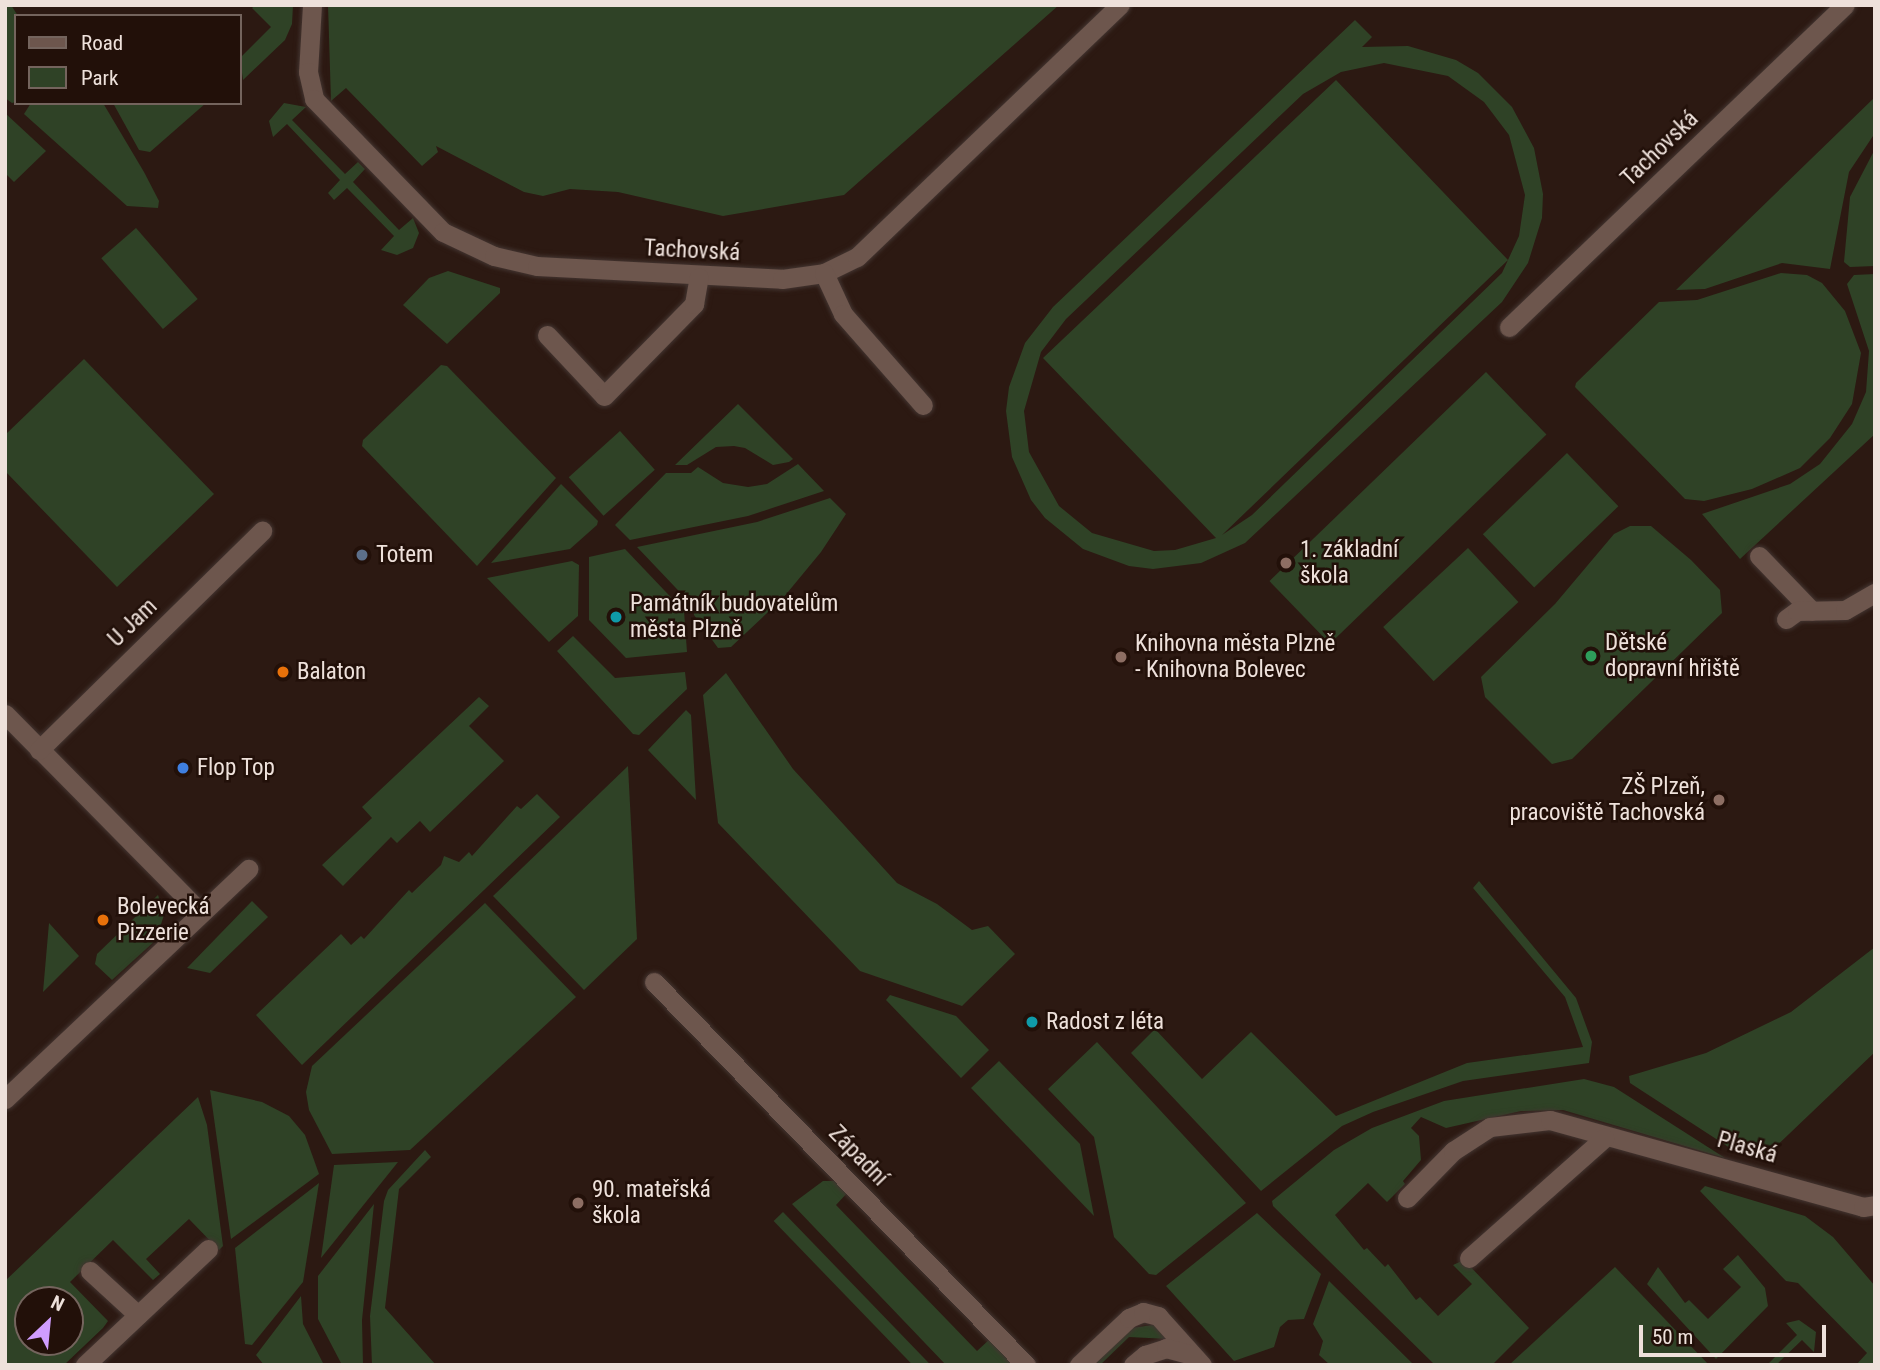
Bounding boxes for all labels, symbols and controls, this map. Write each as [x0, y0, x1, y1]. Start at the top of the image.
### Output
legend [14, 14, 242, 105]
text: Road [81, 31, 123, 55]
text: Park [81, 66, 118, 90]
street label: Tachovská [1616, 106, 1704, 192]
street label: Tachovská [643, 235, 741, 267]
place label: 1. základní škola [1300, 536, 1398, 590]
place label: Totem [376, 541, 433, 569]
marker: Totem [354, 547, 370, 563]
marker: 1. základní škola [1278, 555, 1294, 571]
place label: Památník budovatelům města Plzně [630, 590, 838, 644]
street label: U Jam [103, 593, 163, 653]
marker: Památník budovatelům města Plzně [608, 609, 624, 625]
place label: Dětské dopravní hřiště [1605, 629, 1740, 683]
place label: Knihovna města Plzně - Knihovna Bolevec [1135, 630, 1335, 684]
marker: Dětské dopravní hřiště [1583, 648, 1599, 664]
marker: Knihovna města Plzně - Knihovna Bolevec [1113, 649, 1129, 665]
place label: Balaton [297, 658, 366, 686]
marker: Balaton [275, 664, 291, 680]
place label: Flop Top [197, 754, 275, 782]
marker: Flop Top [175, 760, 191, 776]
place label: ZŠ Plzeň, pracoviště Tachovská [1509, 773, 1705, 827]
marker: ZŠ Plzeň, pracoviště Tachovská [1711, 792, 1727, 808]
place label: Bolevecká Pizzerie [117, 893, 209, 947]
marker: Bolevecká Pizzerie [95, 912, 111, 928]
place label: Radost z léta [1046, 1008, 1164, 1036]
marker: Radost z léta [1024, 1014, 1040, 1030]
street label: Západní [823, 1120, 893, 1192]
street label: Plaská [1714, 1126, 1780, 1170]
place label: 90. mateřská škola [592, 1176, 711, 1230]
marker: 90. mateřská škola [570, 1195, 586, 1211]
north arrow [14, 1286, 84, 1356]
text: N [47, 1291, 68, 1316]
scale bar [1642, 1310, 1829, 1354]
text: 50 m [1652, 1325, 1693, 1349]

